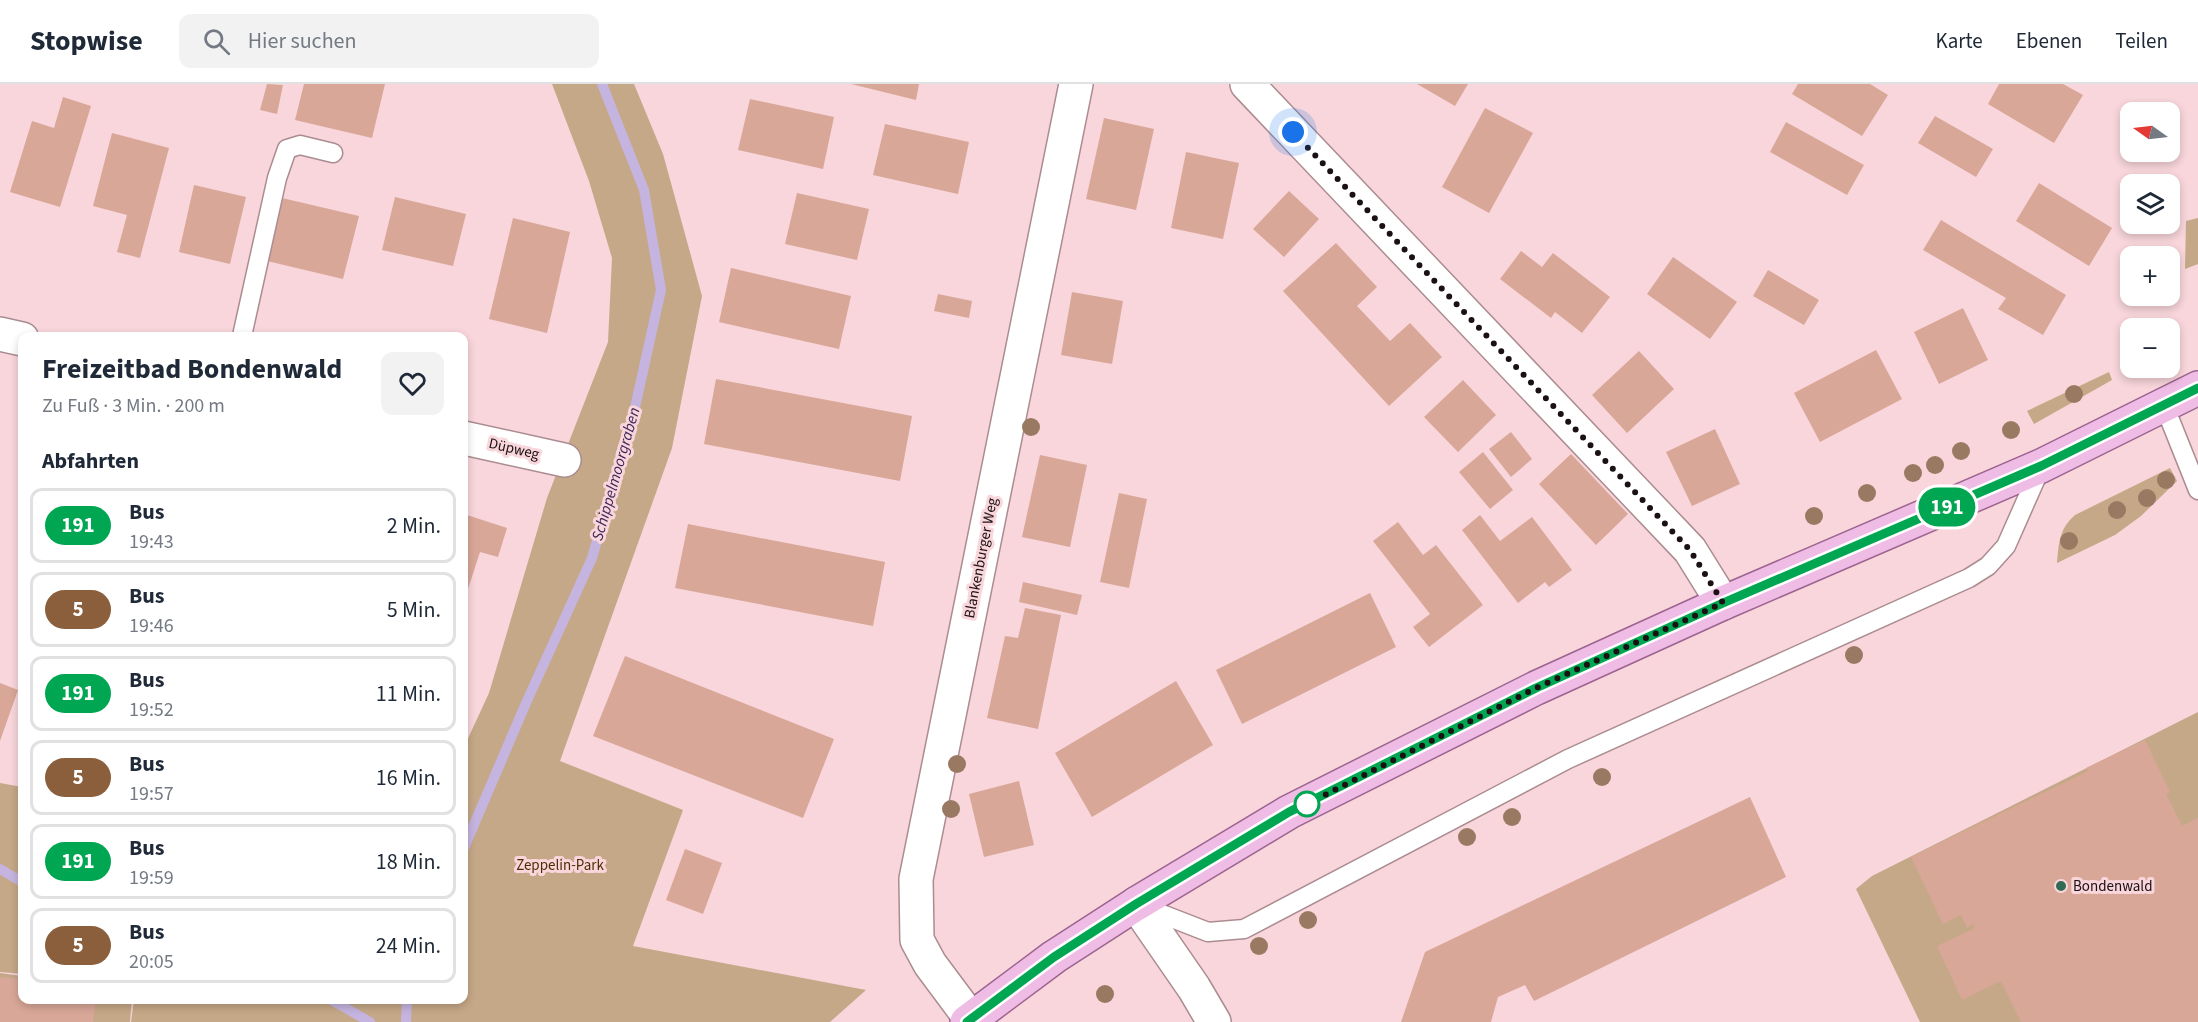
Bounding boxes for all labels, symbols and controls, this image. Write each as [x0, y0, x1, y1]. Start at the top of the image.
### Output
search box [179, 14, 599, 68]
text: Stopwise [30, 21, 143, 61]
icon: search [200, 25, 233, 58]
text: Hier suchen [248, 25, 357, 57]
text: Karte [1936, 26, 1983, 56]
text: Ebenen [2016, 26, 2082, 56]
text: Teilen [2115, 26, 2168, 56]
north arrow [2120, 102, 2180, 162]
map controls [2120, 102, 2180, 378]
your location [1278, 117, 1308, 147]
button: layers [2120, 174, 2180, 234]
button: + [2120, 246, 2180, 306]
button: − [2120, 318, 2180, 378]
text: Freizeitbad Bondenwald [42, 349, 342, 389]
button: heart [381, 352, 444, 415]
text: Zu Fuß · 3 Min. · 200 m [42, 392, 225, 420]
water label: Schippelmoorgraben [586, 405, 646, 543]
street label: Düpweg [487, 433, 542, 465]
text: Abfahrten [42, 445, 139, 477]
line badge: 191 [1912, 488, 1982, 526]
text: 191 [1930, 492, 1964, 522]
text: Bus [129, 496, 165, 528]
street label: Blankenburger Weg [959, 496, 1003, 620]
text: 191 [61, 510, 95, 540]
text: 2 Min. [387, 510, 441, 542]
text: 19:43 [129, 528, 174, 556]
text: Bus [129, 580, 165, 612]
text: 5 [72, 594, 84, 624]
text: 5 Min. [387, 594, 441, 626]
text: 19:46 [129, 612, 174, 640]
text: Bus [129, 664, 165, 696]
text: 191 [61, 678, 95, 708]
text: 11 Min. [376, 678, 441, 710]
text: 19:52 [129, 696, 174, 724]
text: Bus [129, 748, 165, 780]
text: 5 [72, 762, 84, 792]
text: 16 Min. [376, 762, 441, 794]
text: 19:57 [129, 780, 174, 808]
unlabelled marker [1294, 791, 1320, 817]
text: Bus [129, 832, 165, 864]
text: 191 [61, 846, 95, 876]
text: 18 Min. [376, 846, 441, 878]
park label: Zeppelin-Park [516, 855, 604, 876]
text: 19:59 [129, 864, 174, 892]
place label: Bondenwald [2073, 876, 2152, 897]
marker: Bondenwald [2054, 879, 2068, 893]
text: Bus [129, 916, 165, 948]
text: 5 [72, 930, 84, 960]
text: 24 Min. [376, 930, 441, 962]
text: 20:05 [129, 948, 174, 976]

